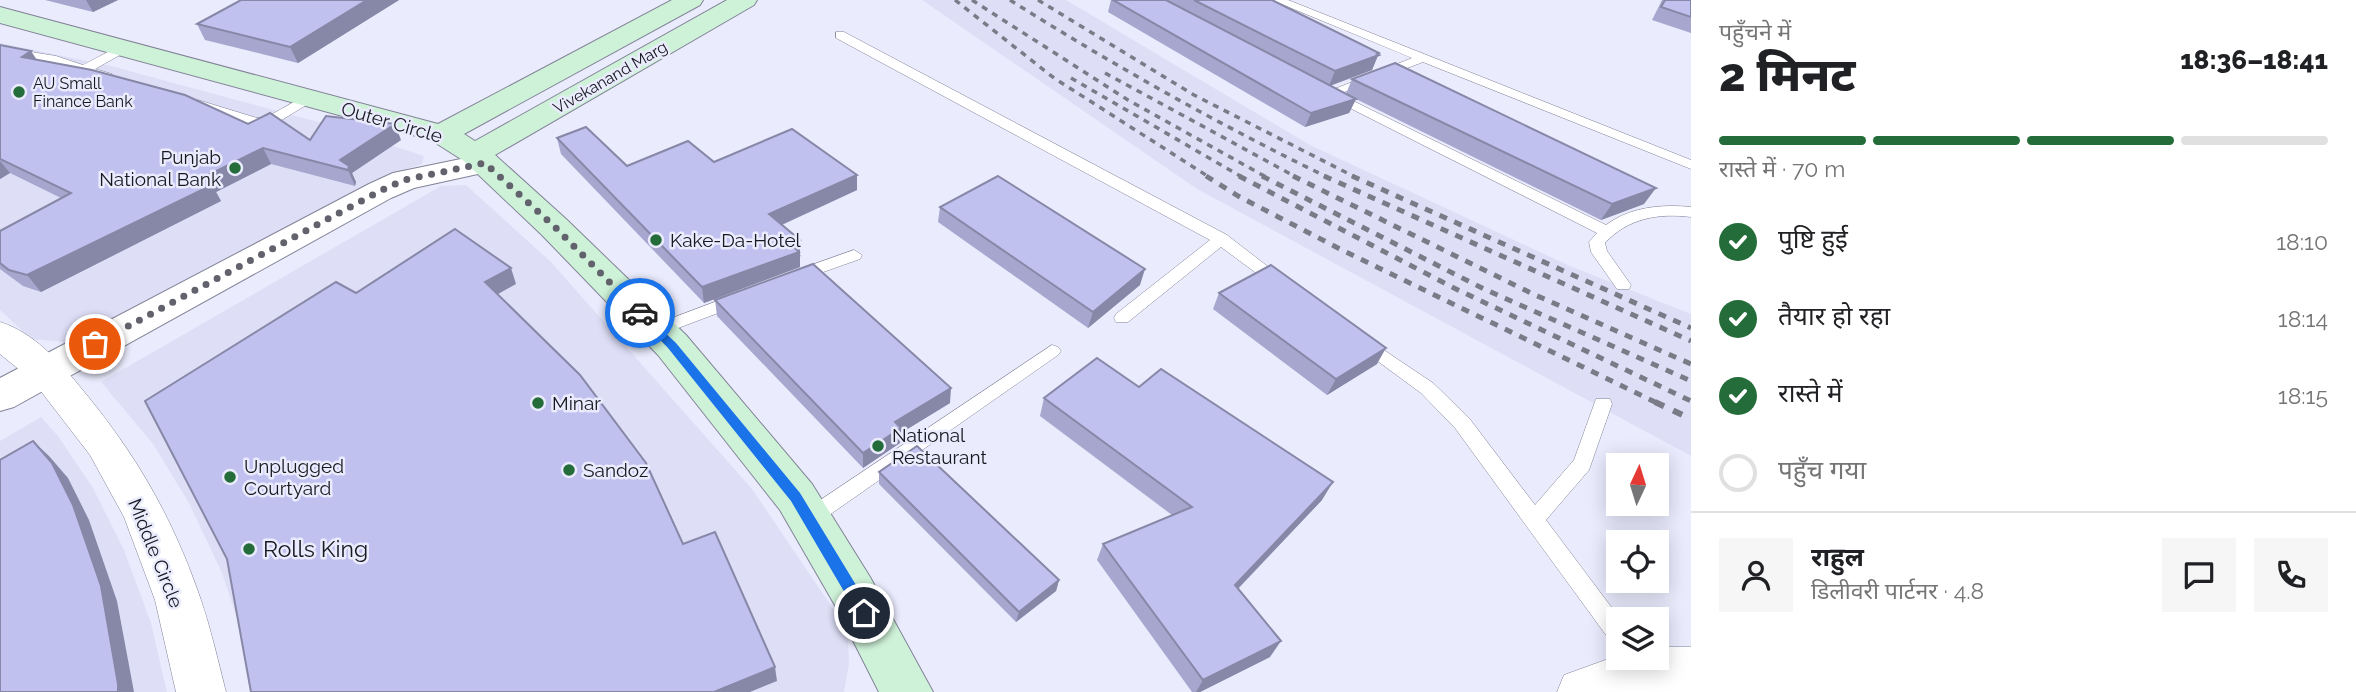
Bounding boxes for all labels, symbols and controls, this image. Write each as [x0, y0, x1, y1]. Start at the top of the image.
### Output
text: पहुँचने में [1719, 18, 1791, 45]
street label: Vivekanand Marg [550, 37, 671, 118]
text: 18:36–18:41 [2180, 45, 2328, 75]
text: 2 मिनट [1719, 48, 1855, 102]
place label: AU Small Finance Bank [33, 74, 133, 111]
marker: AU Small Finance Bank [11, 84, 27, 100]
street label: Outer Circle [339, 97, 445, 147]
place label: Punjab National Bank [99, 146, 221, 190]
text: रास्ते में · 70 m [1719, 155, 1845, 182]
marker: Punjab National Bank [227, 160, 243, 176]
icon: check [1719, 223, 1757, 261]
text: पुष्टि हुई [1778, 224, 1848, 254]
text: 18:10 [2276, 228, 2328, 255]
place label: Kake-Da-Hotel [670, 229, 802, 251]
marker: Kake-Da-Hotel [648, 232, 664, 248]
courier [605, 278, 675, 348]
icon: car [621, 294, 659, 332]
icon: check [1719, 300, 1757, 338]
text: तैयार हो रहा [1778, 301, 1890, 331]
text: 18:14 [2278, 305, 2328, 332]
pin [65, 314, 125, 374]
icon: bag [76, 325, 114, 363]
icon: check [1719, 377, 1757, 415]
text: रास्ते में [1778, 378, 1842, 408]
text: 18:15 [2278, 382, 2328, 409]
place label: Minar [552, 392, 601, 414]
marker: Minar [530, 395, 546, 411]
place label: National Restaurant [892, 424, 987, 468]
marker: National Restaurant [870, 438, 886, 454]
north arrow [1606, 453, 1670, 516]
map controls [1606, 453, 1669, 670]
place label: Unplugged Courtyard [244, 455, 344, 499]
text: पहुँच गया [1778, 455, 1866, 485]
place label: Sandoz [583, 459, 648, 481]
marker: Sandoz [561, 462, 577, 478]
marker: Unplugged Courtyard [222, 469, 238, 485]
street label: Middle Circle [124, 495, 188, 611]
button: locate [1606, 530, 1669, 593]
place label: Rolls King [263, 535, 368, 562]
button: person [1719, 538, 1793, 612]
button: chat [2162, 538, 2236, 612]
button: phone [2254, 538, 2328, 612]
marker: Rolls King [241, 541, 257, 557]
text: राहुल [1811, 542, 1864, 572]
text: डिलीवरी पार्टनर · 4.8 [1811, 577, 1984, 604]
pin [834, 583, 894, 643]
icon: home [845, 594, 883, 632]
button: layers [1606, 607, 1669, 670]

